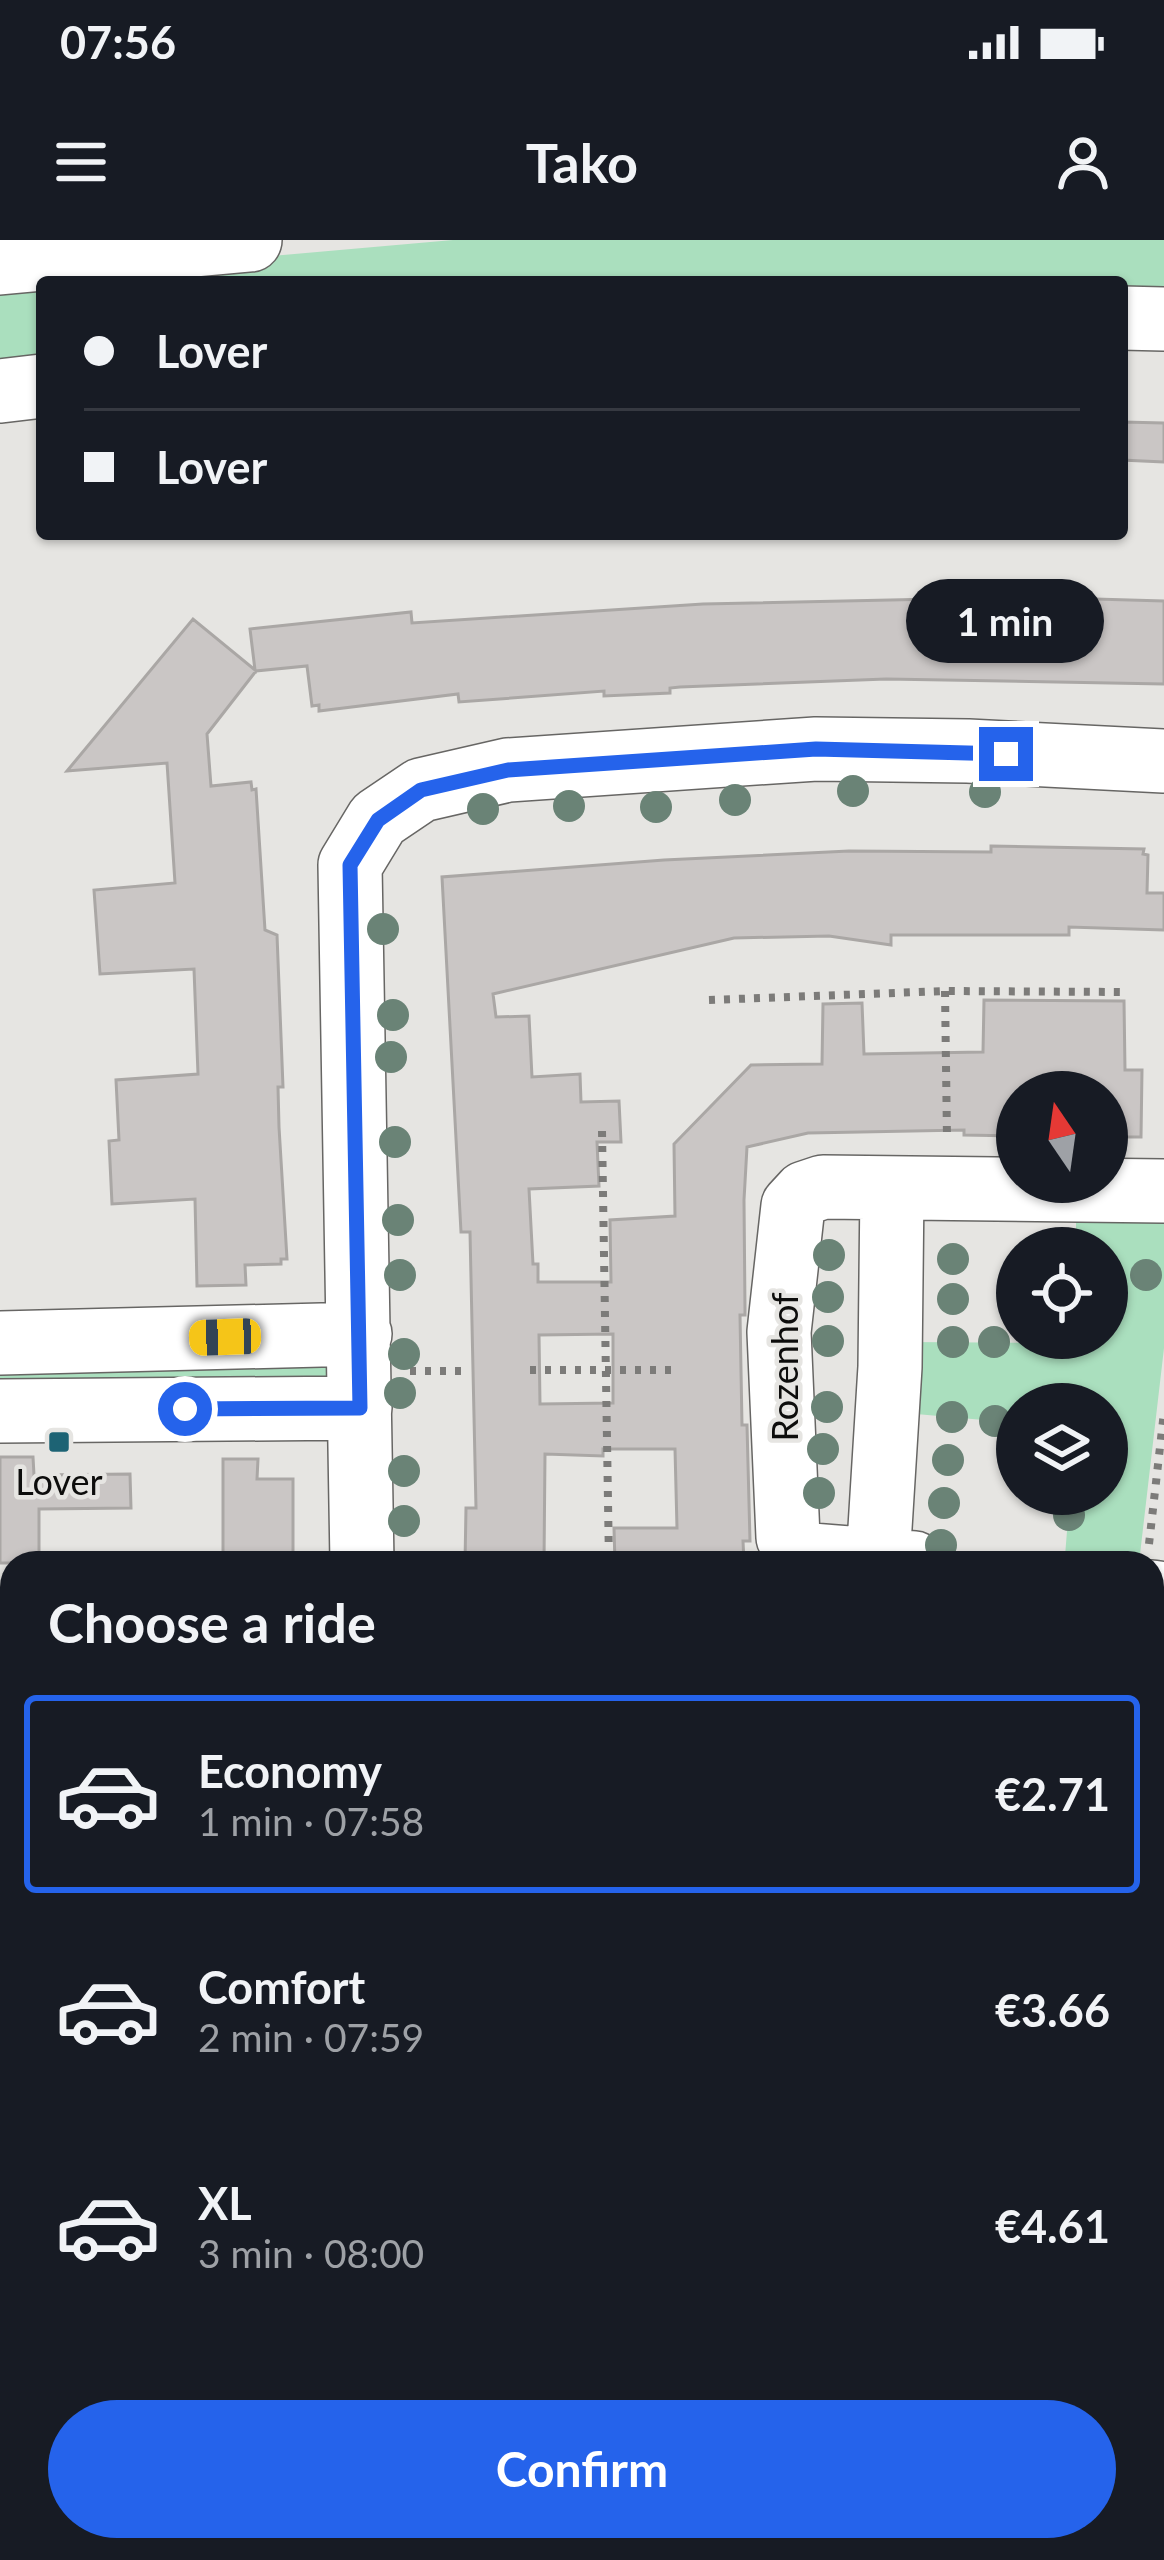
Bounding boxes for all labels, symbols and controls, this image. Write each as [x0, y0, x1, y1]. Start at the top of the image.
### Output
text: 07:56 [60, 15, 176, 69]
icon: menu [48, 129, 114, 195]
icon: person [1050, 129, 1116, 195]
text: Tako [526, 130, 638, 195]
text: Lover [156, 324, 267, 378]
text: Lover [156, 440, 267, 494]
callout: 1 min [907, 580, 1105, 664]
text: 1 min [957, 598, 1053, 644]
route end [979, 727, 1033, 781]
north arrow [996, 1071, 1128, 1203]
map controls [996, 1071, 1128, 1515]
button: locate [996, 1227, 1128, 1359]
street label: Rozenhof [762, 1292, 806, 1442]
car [188, 1318, 262, 1356]
route start [158, 1382, 212, 1436]
button: layers [996, 1383, 1128, 1515]
marker: Lover [46, 1429, 72, 1455]
place label: Lover [15, 1459, 103, 1503]
text: Choose a ride [48, 1590, 376, 1655]
icon: car [54, 1740, 162, 1848]
text: Economy [198, 1744, 382, 1798]
text: €2.71 [995, 1767, 1110, 1821]
text: 1 min · 07:58 [198, 1798, 424, 1844]
icon: car [54, 1956, 162, 2064]
text: Comfort [198, 1960, 365, 2014]
text: €3.66 [995, 1983, 1110, 2037]
text: 2 min · 07:59 [198, 2014, 424, 2060]
icon: car [54, 2172, 162, 2280]
text: XL [198, 2176, 252, 2230]
text: €4.61 [995, 2199, 1110, 2253]
text: 3 min · 08:00 [198, 2230, 424, 2276]
button: Confirm [48, 2400, 1116, 2538]

